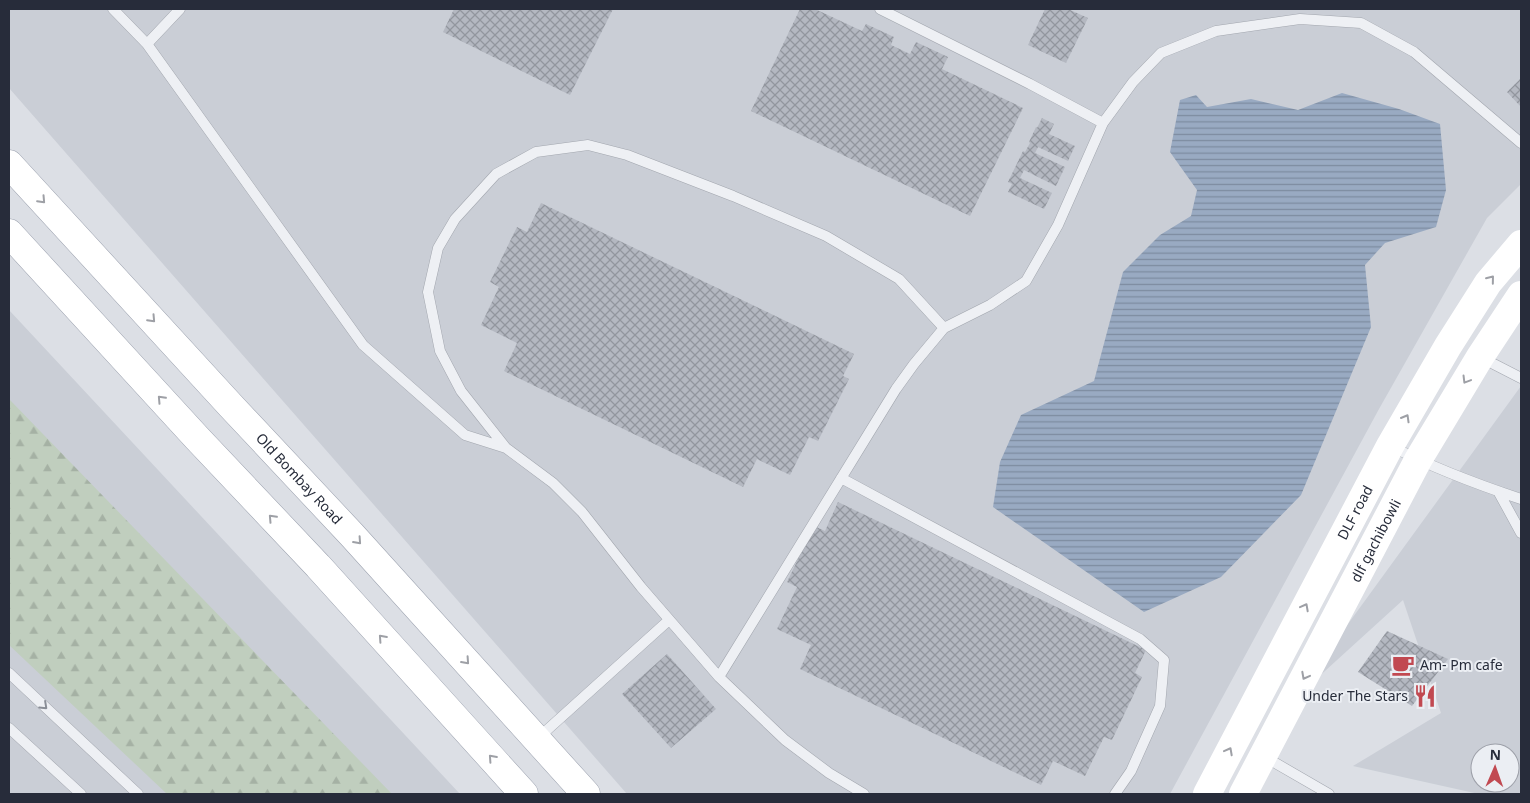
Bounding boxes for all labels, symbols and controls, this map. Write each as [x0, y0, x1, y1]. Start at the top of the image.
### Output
one-way arrow [36, 194, 45, 203]
one-way arrow [1486, 276, 1494, 285]
one-way arrow [146, 314, 155, 323]
one-way arrow [1463, 374, 1473, 383]
one-way arrow [158, 396, 167, 405]
one-way arrow [1400, 414, 1410, 423]
street label: Old Bombay Road [252, 429, 347, 528]
street label: DLF road [1332, 482, 1377, 543]
street label: dlf gachibowli [1346, 496, 1405, 585]
one-way arrow [269, 515, 278, 524]
one-way arrow [352, 535, 361, 544]
one-way arrow [1299, 604, 1309, 613]
one-way arrow [379, 634, 388, 643]
cafe icon: Am- Pm cafe [1390, 652, 1416, 678]
place label: Am- Pm cafe [1420, 655, 1503, 674]
one-way arrow [461, 656, 470, 665]
one-way arrow [1301, 671, 1311, 680]
restaurant icon: Under The Stars [1412, 683, 1438, 709]
place label: Under The Stars [1302, 686, 1408, 705]
one-way arrow [39, 700, 48, 709]
north arrow [1470, 743, 1520, 793]
text: N [1489, 745, 1501, 764]
one-way arrow [1223, 747, 1233, 756]
one-way arrow [488, 755, 497, 764]

